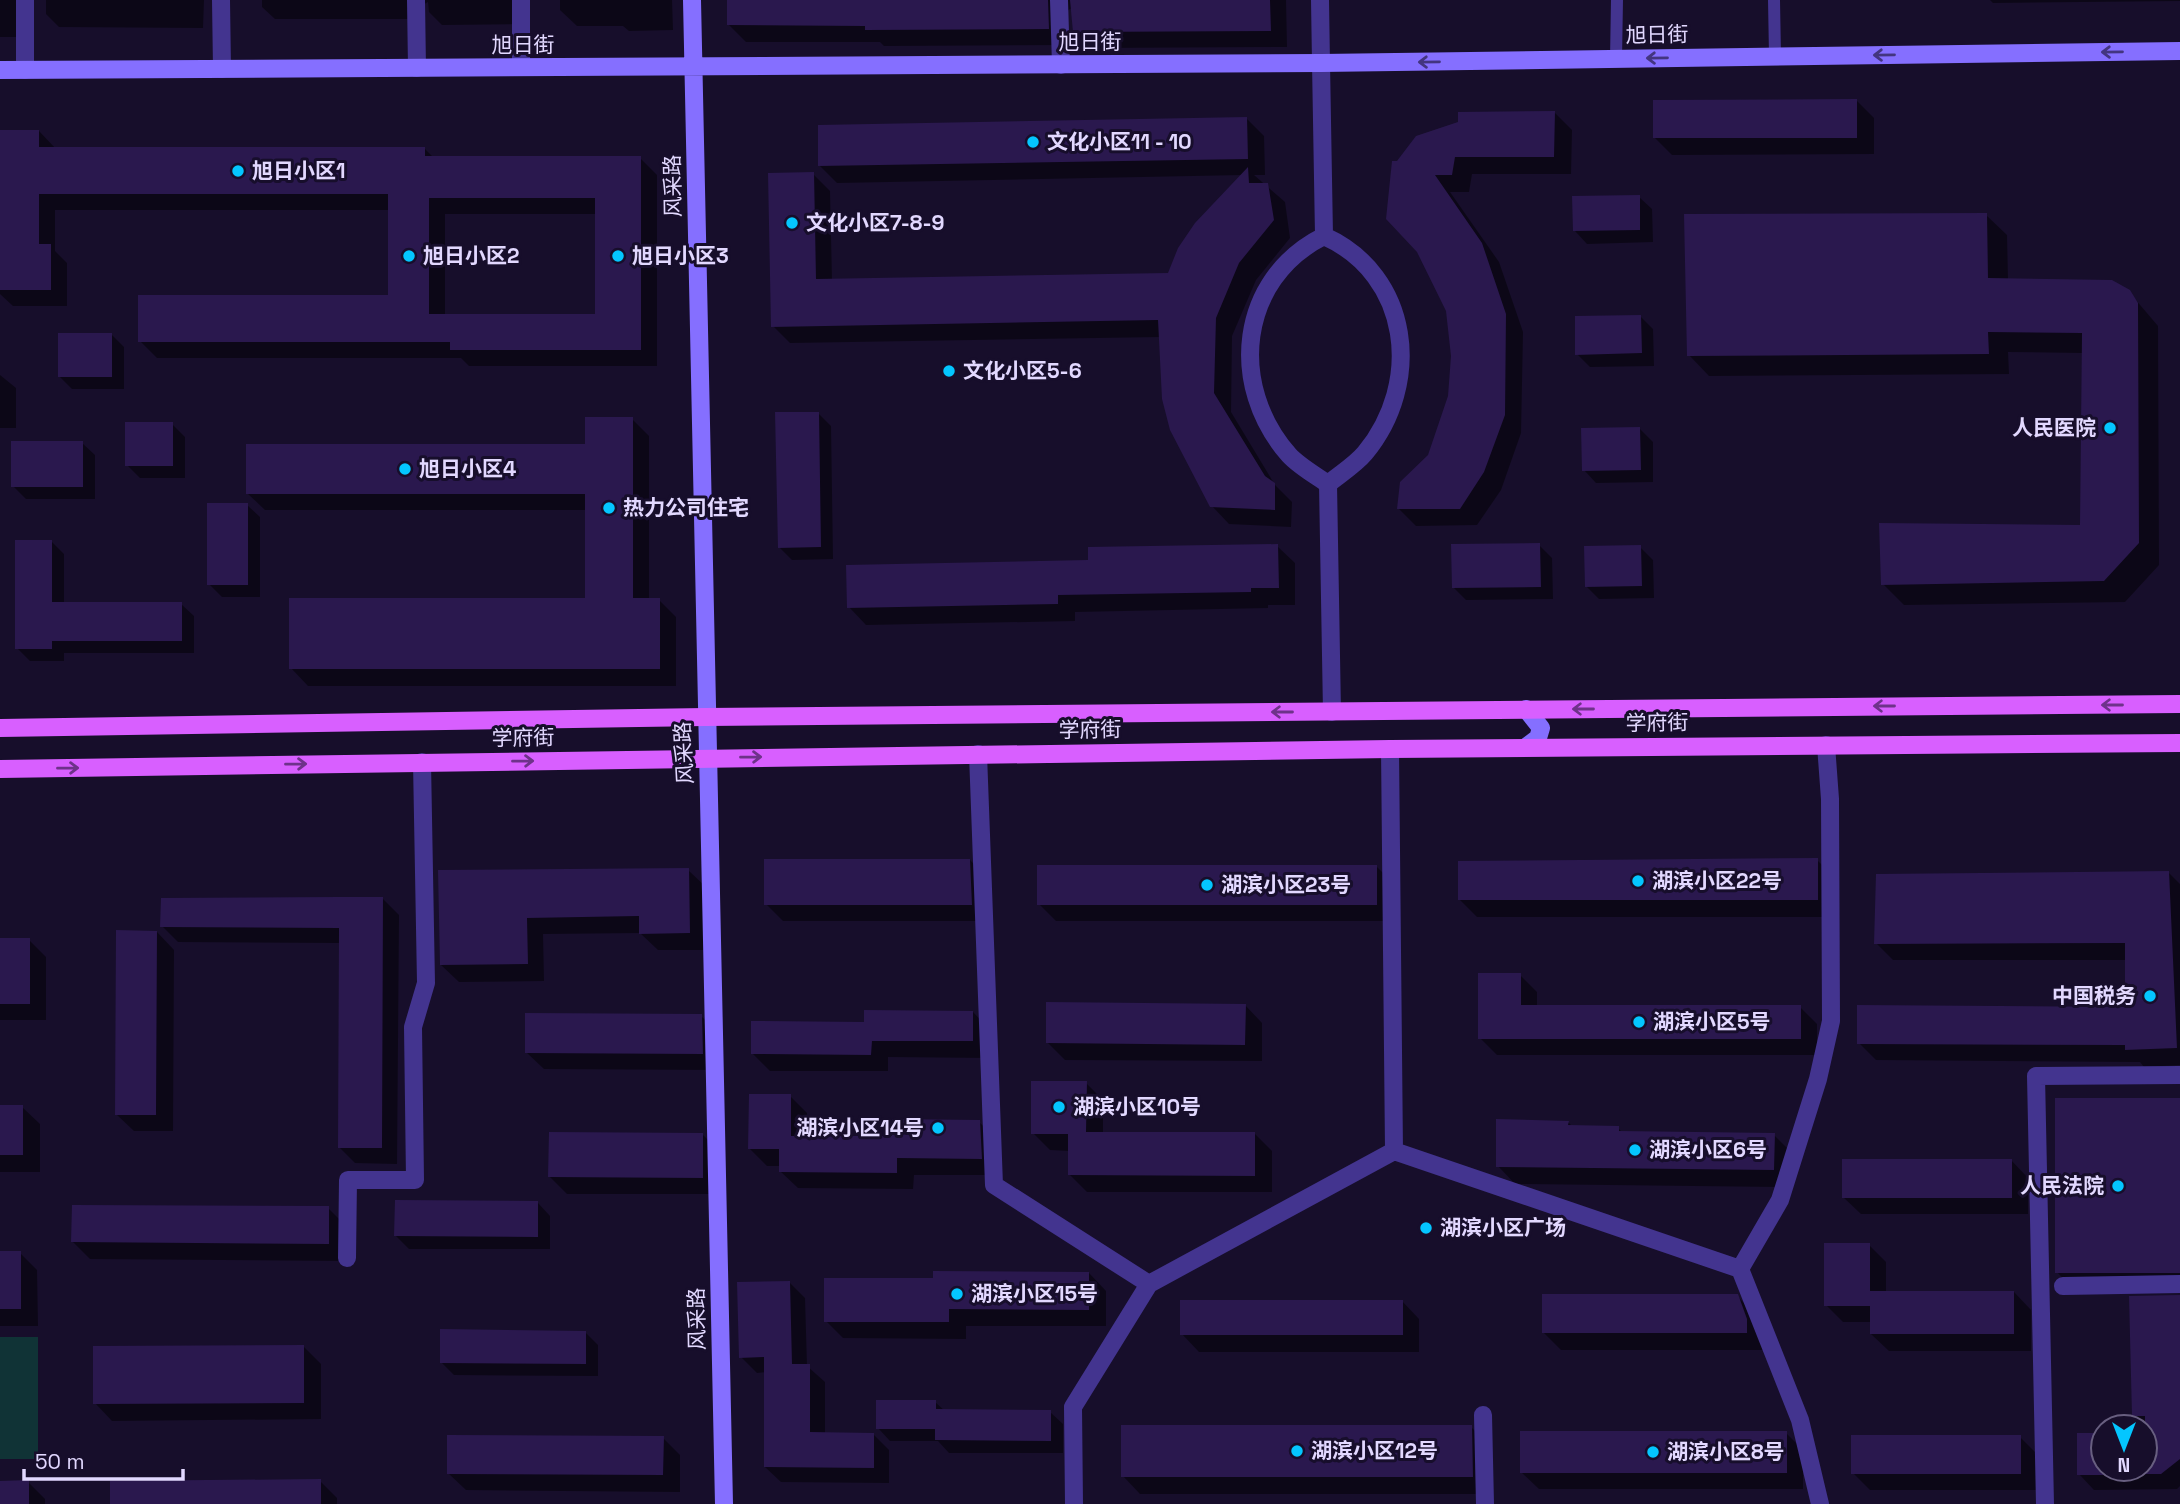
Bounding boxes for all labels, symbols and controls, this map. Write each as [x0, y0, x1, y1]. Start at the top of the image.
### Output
street label: 旭日街 [1625, 20, 1689, 49]
street label: 旭日街 [1059, 28, 1122, 55]
street label: 旭日街 [492, 31, 555, 58]
one-way arrow [2101, 45, 2124, 58]
one-way arrow [1873, 48, 1896, 62]
one-way arrow [1646, 51, 1669, 65]
one-way arrow [1418, 55, 1441, 69]
place label: 文化小区11 - 10 [1047, 128, 1192, 155]
marker: 文化小区11 - 10 [1025, 134, 1041, 150]
street label: 风采路 [658, 154, 687, 218]
place label: 旭日小区1 [252, 157, 346, 184]
marker: 旭日小区1 [230, 163, 246, 179]
place label: 文化小区7-8-9 [806, 209, 944, 236]
marker: 文化小区7-8-9 [784, 215, 800, 231]
place label: 旭日小区2 [423, 242, 519, 269]
place label: 旭日小区3 [632, 242, 729, 269]
marker: 旭日小区2 [401, 248, 417, 264]
marker: 旭日小区3 [610, 248, 626, 264]
place label: 文化小区5-6 [963, 357, 1082, 384]
marker: 文化小区5-6 [941, 363, 957, 379]
place label: 人民医院 [2012, 414, 2096, 441]
marker: 人民医院 [2102, 420, 2118, 436]
place label: 旭日小区4 [419, 455, 516, 482]
marker: 旭日小区4 [397, 461, 413, 477]
place label: 热力公司住宅 [623, 494, 749, 521]
marker: 热力公司住宅 [601, 500, 617, 516]
one-way arrow [2101, 698, 2124, 712]
one-way arrow [1873, 700, 1896, 713]
one-way arrow [1572, 702, 1595, 716]
one-way arrow [1271, 705, 1294, 719]
street label: 学府街 [1625, 708, 1689, 737]
street label: 学府街 [1058, 715, 1122, 744]
street label: 风采路 [668, 721, 699, 785]
street label: 学府街 [491, 723, 555, 752]
one-way arrow [739, 751, 762, 764]
one-way arrow [511, 754, 534, 767]
one-way arrow [284, 757, 307, 771]
one-way arrow [56, 761, 79, 774]
place label: 湖滨小区22号 [1652, 867, 1782, 894]
place label: 湖滨小区23号 [1221, 871, 1351, 898]
marker: 湖滨小区22号 [1630, 873, 1646, 889]
marker: 湖滨小区23号 [1199, 877, 1215, 893]
place label: 中国税务 [2052, 982, 2136, 1009]
marker: 中国税务 [2142, 988, 2158, 1004]
place label: 湖滨小区5号 [1653, 1008, 1771, 1035]
marker: 湖滨小区5号 [1631, 1014, 1647, 1030]
place label: 湖滨小区10号 [1073, 1093, 1201, 1120]
marker: 湖滨小区10号 [1051, 1099, 1067, 1115]
place label: 湖滨小区14号 [796, 1114, 924, 1141]
marker: 湖滨小区14号 [930, 1120, 946, 1136]
place label: 湖滨小区6号 [1649, 1136, 1767, 1163]
marker: 湖滨小区6号 [1627, 1142, 1643, 1158]
place label: 人民法院 [2020, 1172, 2104, 1199]
marker: 人民法院 [2110, 1178, 2126, 1194]
place label: 湖滨小区广场 [1440, 1214, 1566, 1241]
marker: 湖滨小区广场 [1418, 1220, 1434, 1236]
place label: 湖滨小区15号 [971, 1280, 1098, 1307]
marker: 湖滨小区15号 [949, 1286, 965, 1302]
street label: 风采路 [682, 1287, 711, 1351]
north arrow [2089, 1413, 2159, 1483]
place label: 湖滨小区12号 [1311, 1437, 1438, 1464]
scale bar [24, 1438, 184, 1482]
place label: 湖滨小区8号 [1667, 1438, 1785, 1465]
marker: 湖滨小区12号 [1289, 1443, 1305, 1459]
marker: 湖滨小区8号 [1645, 1444, 1661, 1460]
text: 50 m [35, 1448, 85, 1475]
text: N [2118, 1452, 2130, 1477]

